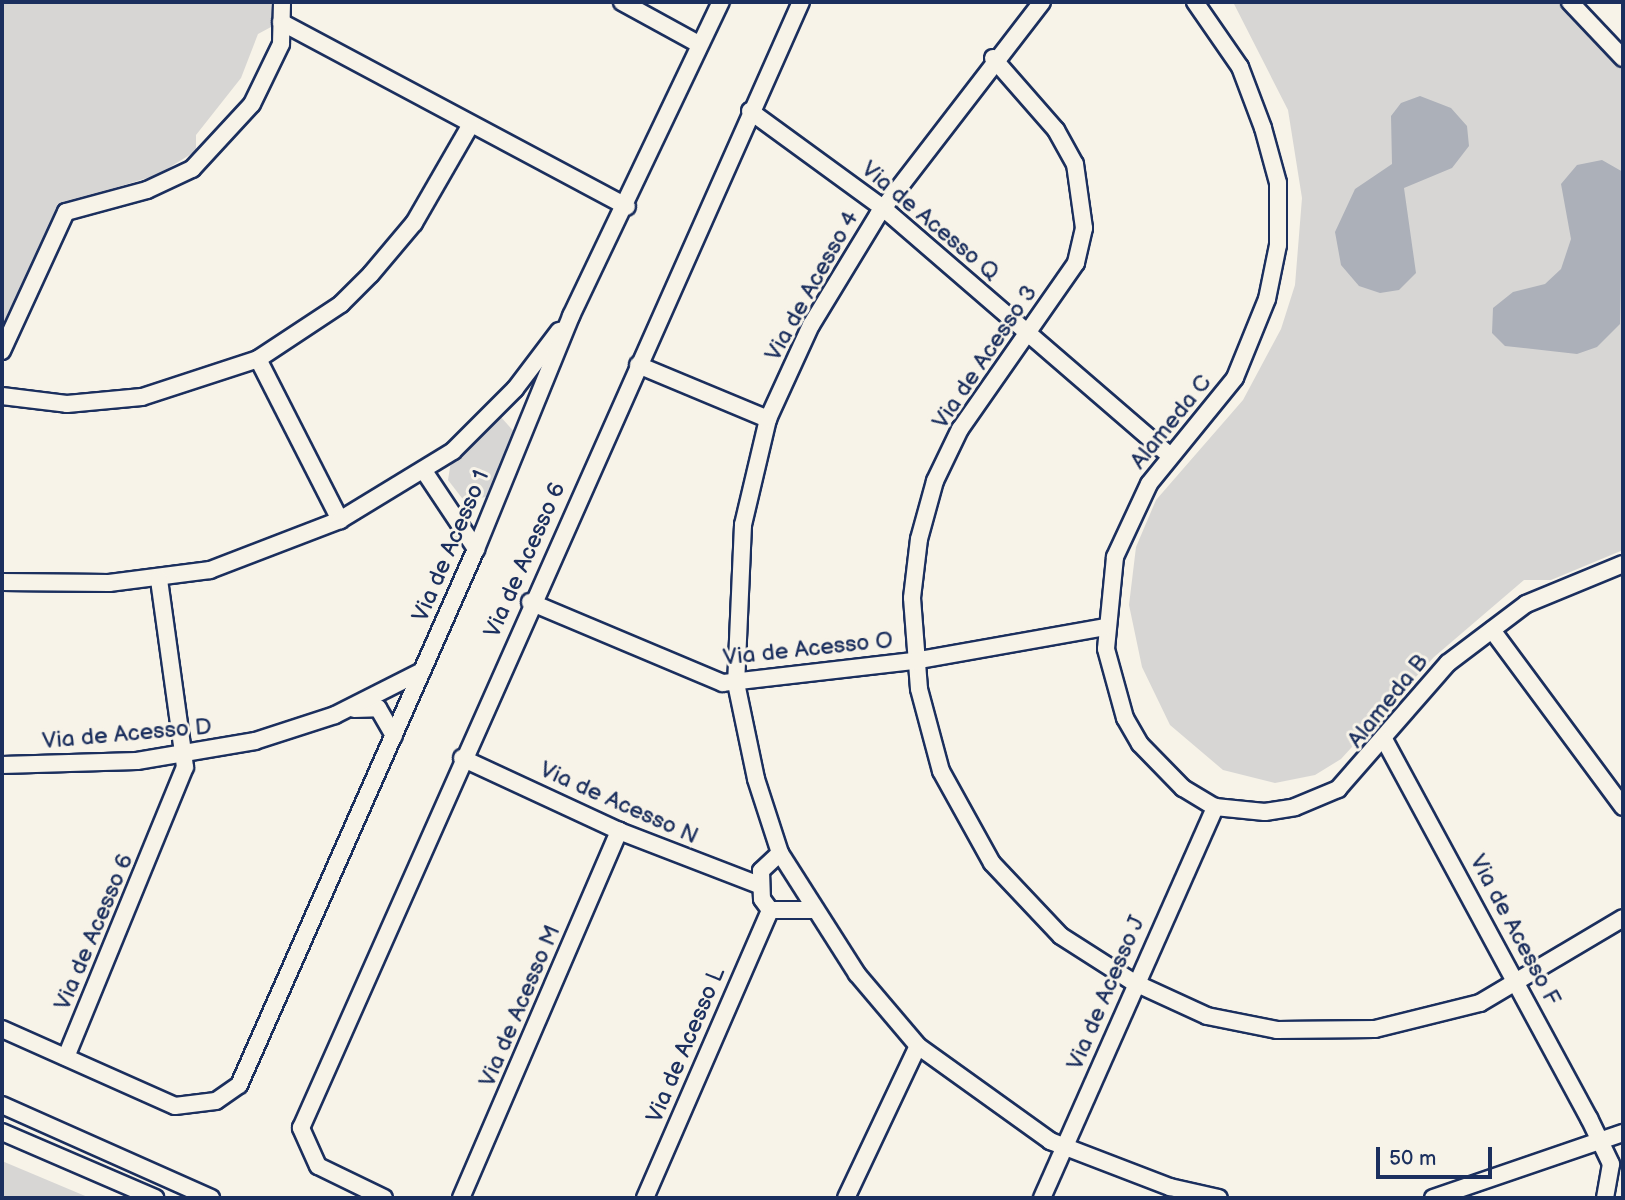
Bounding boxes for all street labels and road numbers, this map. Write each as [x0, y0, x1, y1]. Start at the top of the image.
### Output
street label: Via de Acesso Q [856, 155, 1004, 287]
street label: Via de Acesso 4 [759, 206, 865, 366]
street label: Via de Acesso 3 [927, 280, 1043, 434]
street label: Alameda C [1125, 369, 1217, 475]
street label: Via de Acesso 1 [407, 466, 495, 626]
street label: Via de Acesso 6 [478, 478, 572, 642]
street label: Via de Acesso O [722, 626, 894, 672]
street label: Alameda B [1342, 648, 1434, 754]
street label: Via de Acesso D [41, 713, 213, 755]
street label: Via de Acesso N [535, 756, 703, 850]
street label: Via de Acesso 6 [49, 850, 139, 1014]
street label: Via de Acesso F [1464, 850, 1566, 1010]
street label: Via de Acesso J [1061, 911, 1151, 1075]
street label: Via de Acesso M [473, 921, 567, 1091]
street label: Via de Acesso L [641, 963, 731, 1127]

